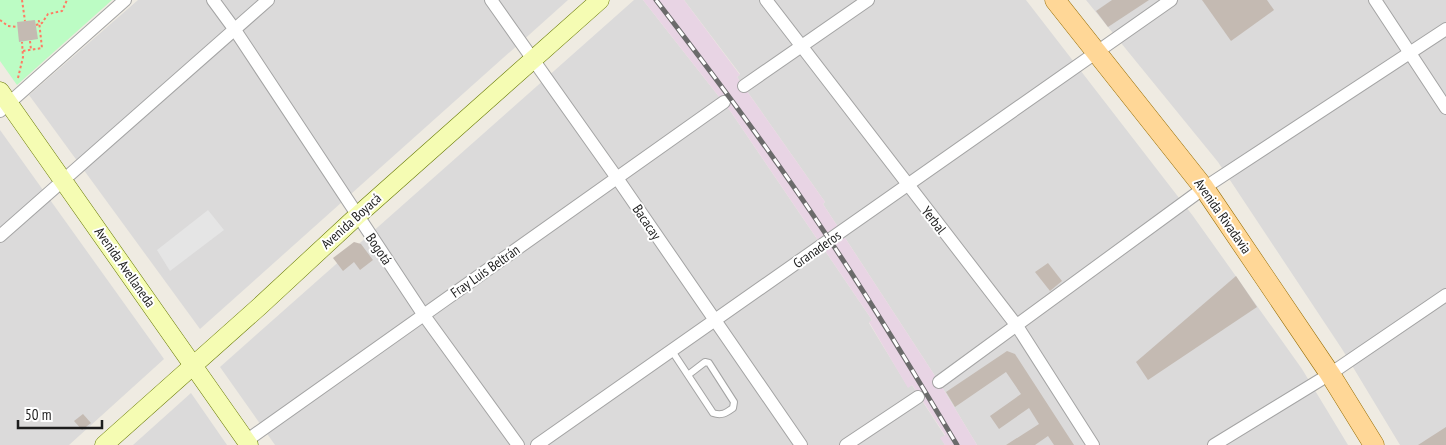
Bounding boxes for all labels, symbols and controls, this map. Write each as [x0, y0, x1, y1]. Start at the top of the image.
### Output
street label: Avenida Rivadavia [1190, 175, 1256, 257]
street label: Avenida Boyacá [317, 189, 385, 253]
street label: Bacacay [629, 201, 666, 244]
street label: Yerbal [918, 203, 951, 238]
street label: Avenida Avellaneda [91, 223, 159, 311]
street label: Granaderos [790, 226, 845, 272]
street label: Bogotá [362, 230, 396, 268]
street label: Fray Luis Beltrán [447, 241, 523, 301]
scale bar [18, 398, 101, 430]
text: 50 m [25, 405, 51, 424]

